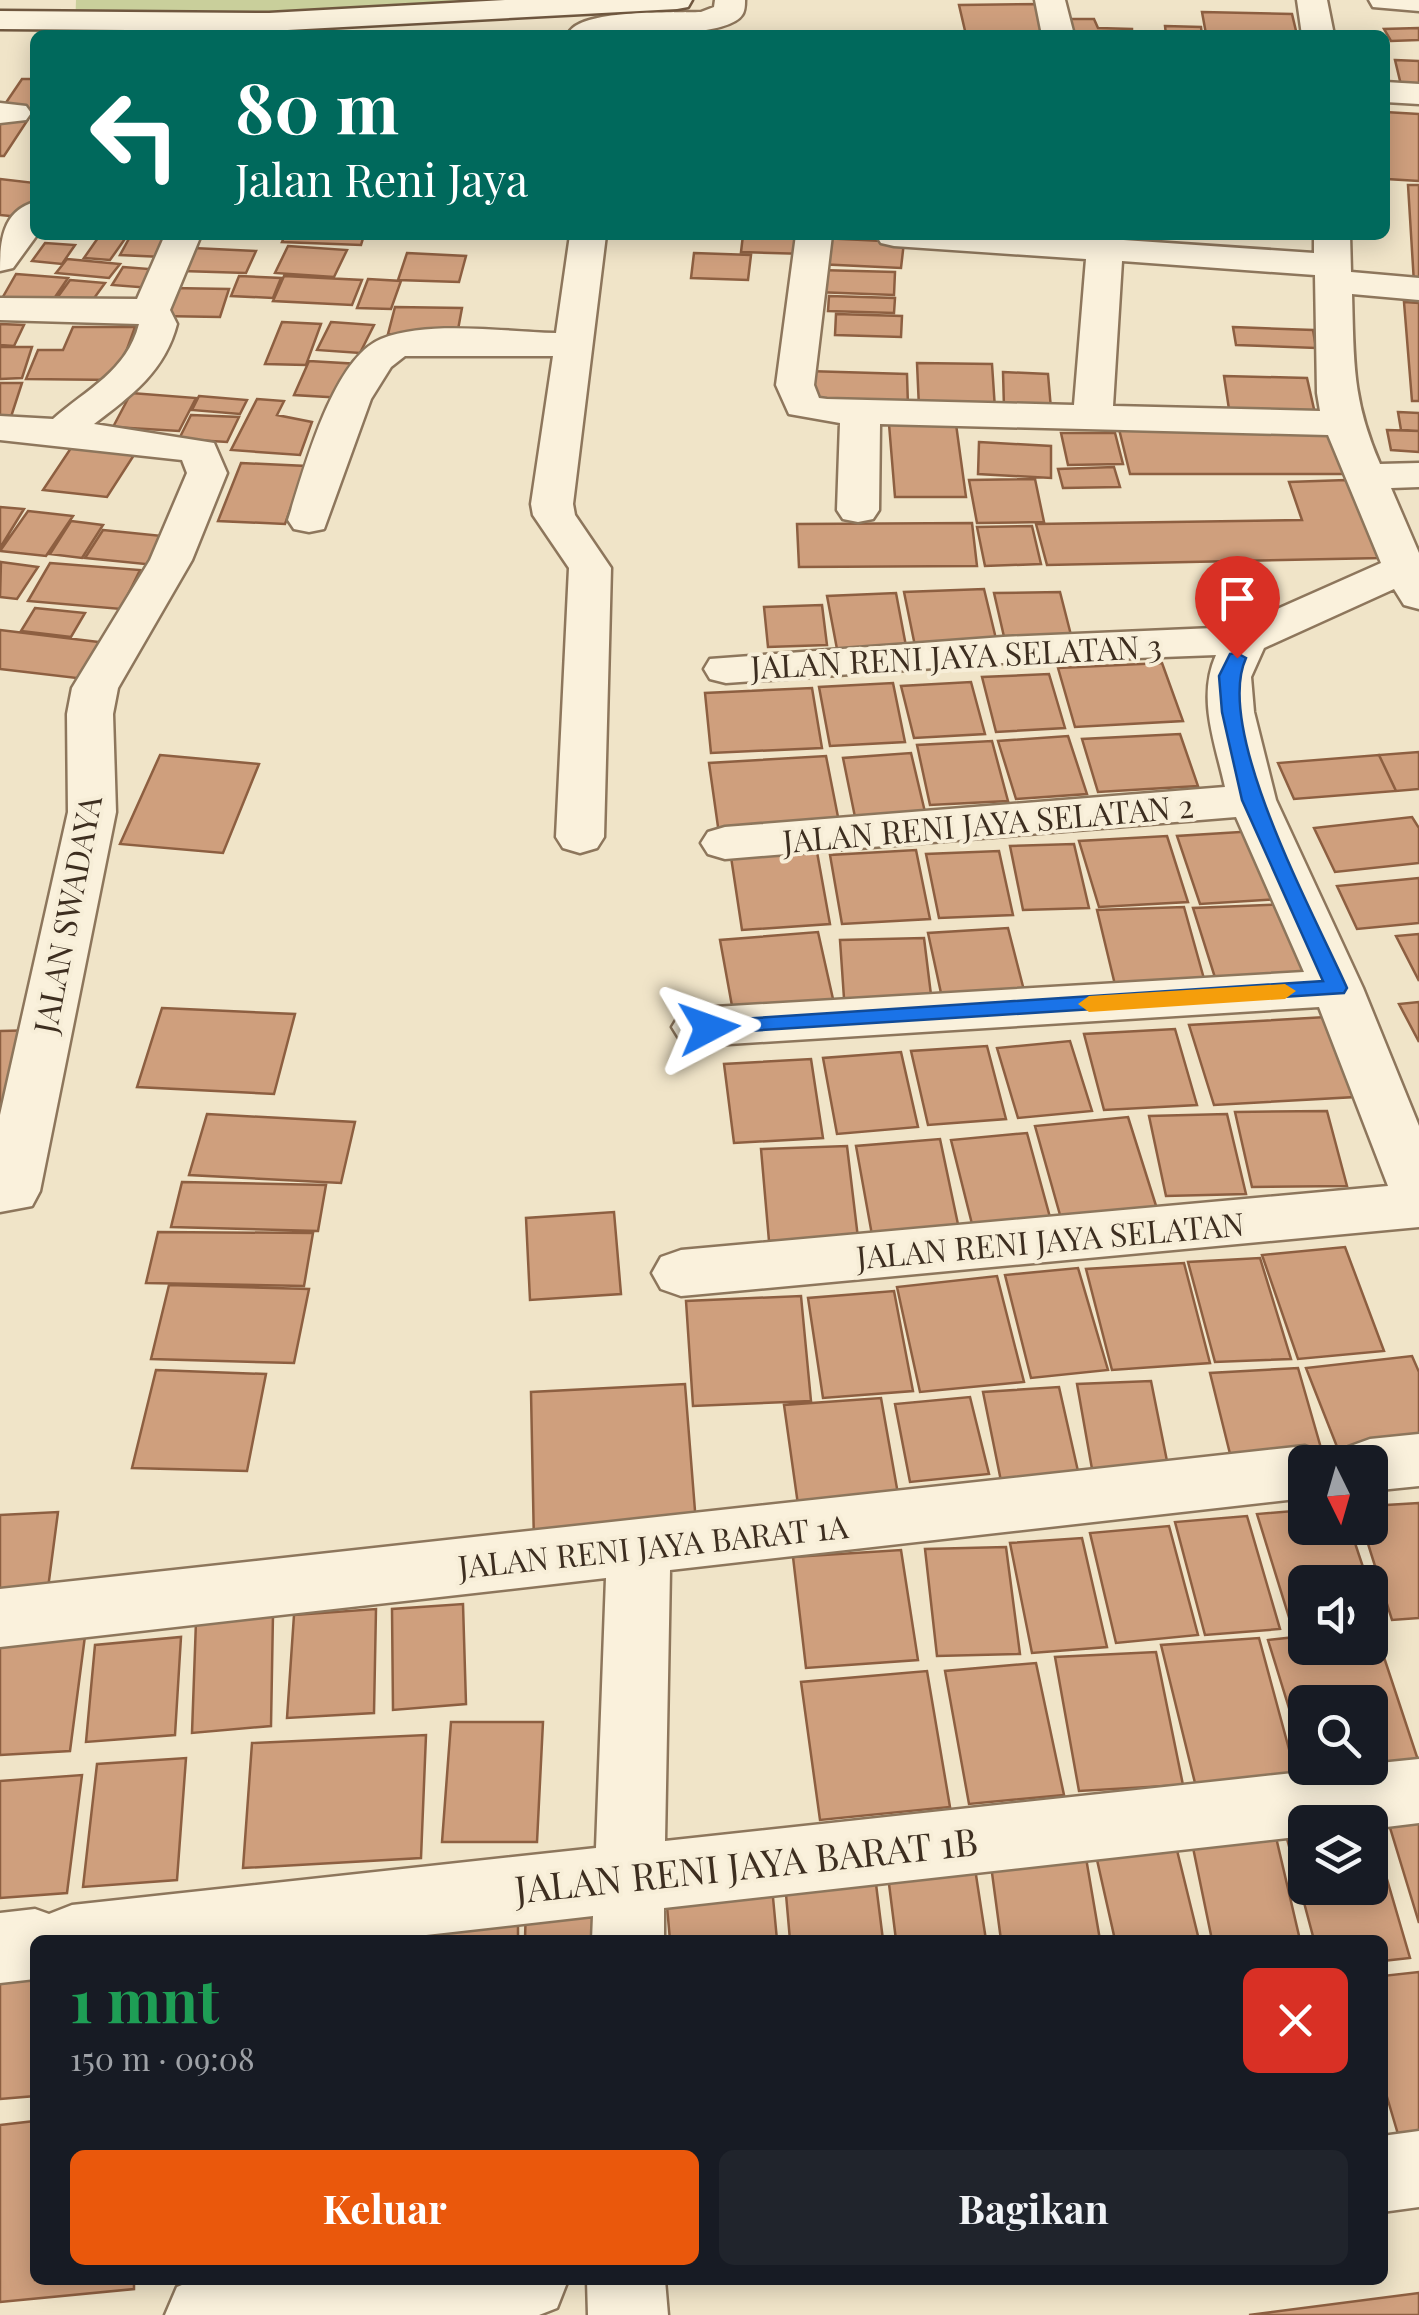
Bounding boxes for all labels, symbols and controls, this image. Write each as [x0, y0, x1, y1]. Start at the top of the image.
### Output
text: 80 m [235, 58, 399, 152]
icon: left [70, 70, 200, 200]
text: Jalan Reni Jaya [235, 148, 528, 208]
pin [1195, 556, 1280, 659]
icon: arrive [1210, 571, 1265, 626]
street label: JALAN RENI JAYA SELATAN 3 [748, 623, 1163, 687]
street label: JALAN RENI JAYA SELATAN 2 [780, 783, 1195, 861]
street label: JALAN SWADAYA [22, 791, 110, 1037]
position arrow [657, 976, 761, 1080]
street label: JALAN RENI JAYA SELATAN [853, 1201, 1246, 1277]
north arrow [1288, 1445, 1388, 1545]
map controls [1288, 1445, 1388, 1905]
street label: JALAN RENI JAYA BARAT 1A [455, 1503, 851, 1587]
button: sound [1288, 1565, 1388, 1665]
button: search [1288, 1685, 1388, 1785]
button: layers [1288, 1805, 1388, 1905]
street label: JALAN RENI JAYA BARAT 1B [511, 1814, 980, 1914]
text: 1 mnt [70, 1958, 219, 2038]
button: close [1243, 1968, 1348, 2073]
text: 150 m · 09:08 [70, 2036, 255, 2079]
button: Keluar [70, 2150, 699, 2265]
button: Bagikan [719, 2150, 1348, 2265]

